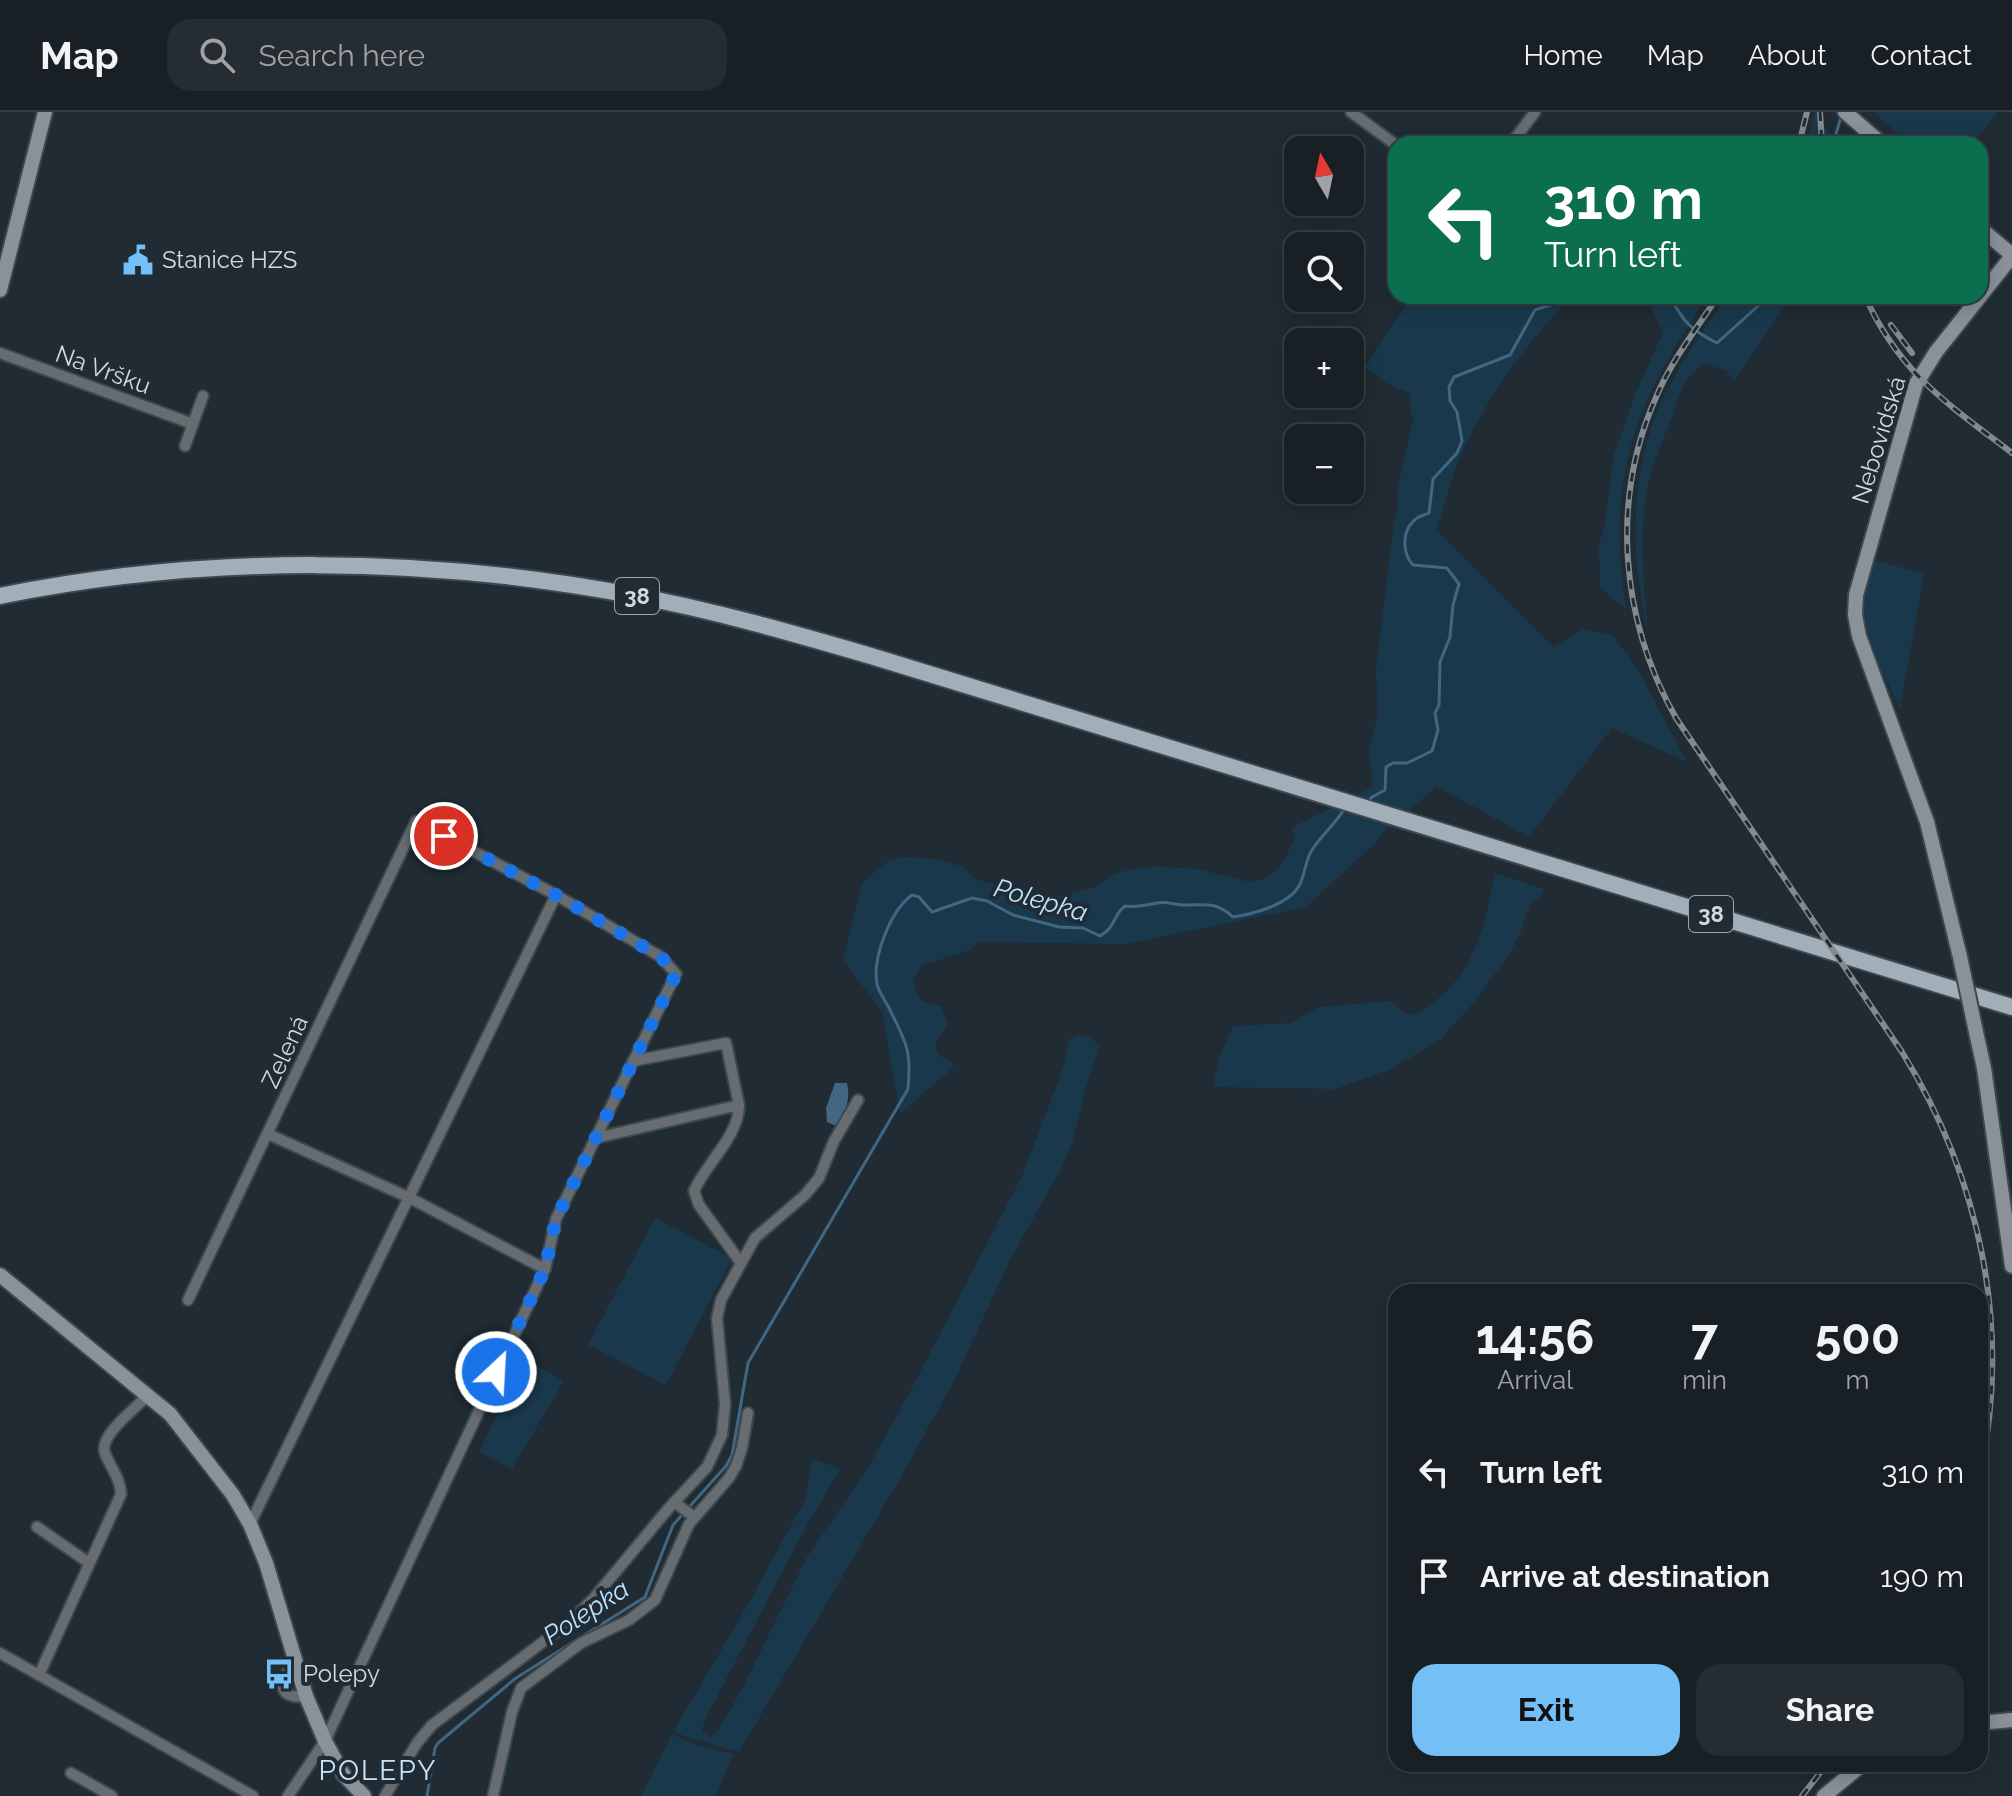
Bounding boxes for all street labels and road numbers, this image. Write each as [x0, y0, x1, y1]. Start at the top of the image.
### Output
street label: Na Vršku [52, 339, 155, 400]
street label: Nebovidská [1845, 373, 1912, 507]
road number: 38 [615, 578, 659, 614]
road number: 38 [1689, 896, 1733, 932]
street label: Zelená [255, 1011, 314, 1093]

